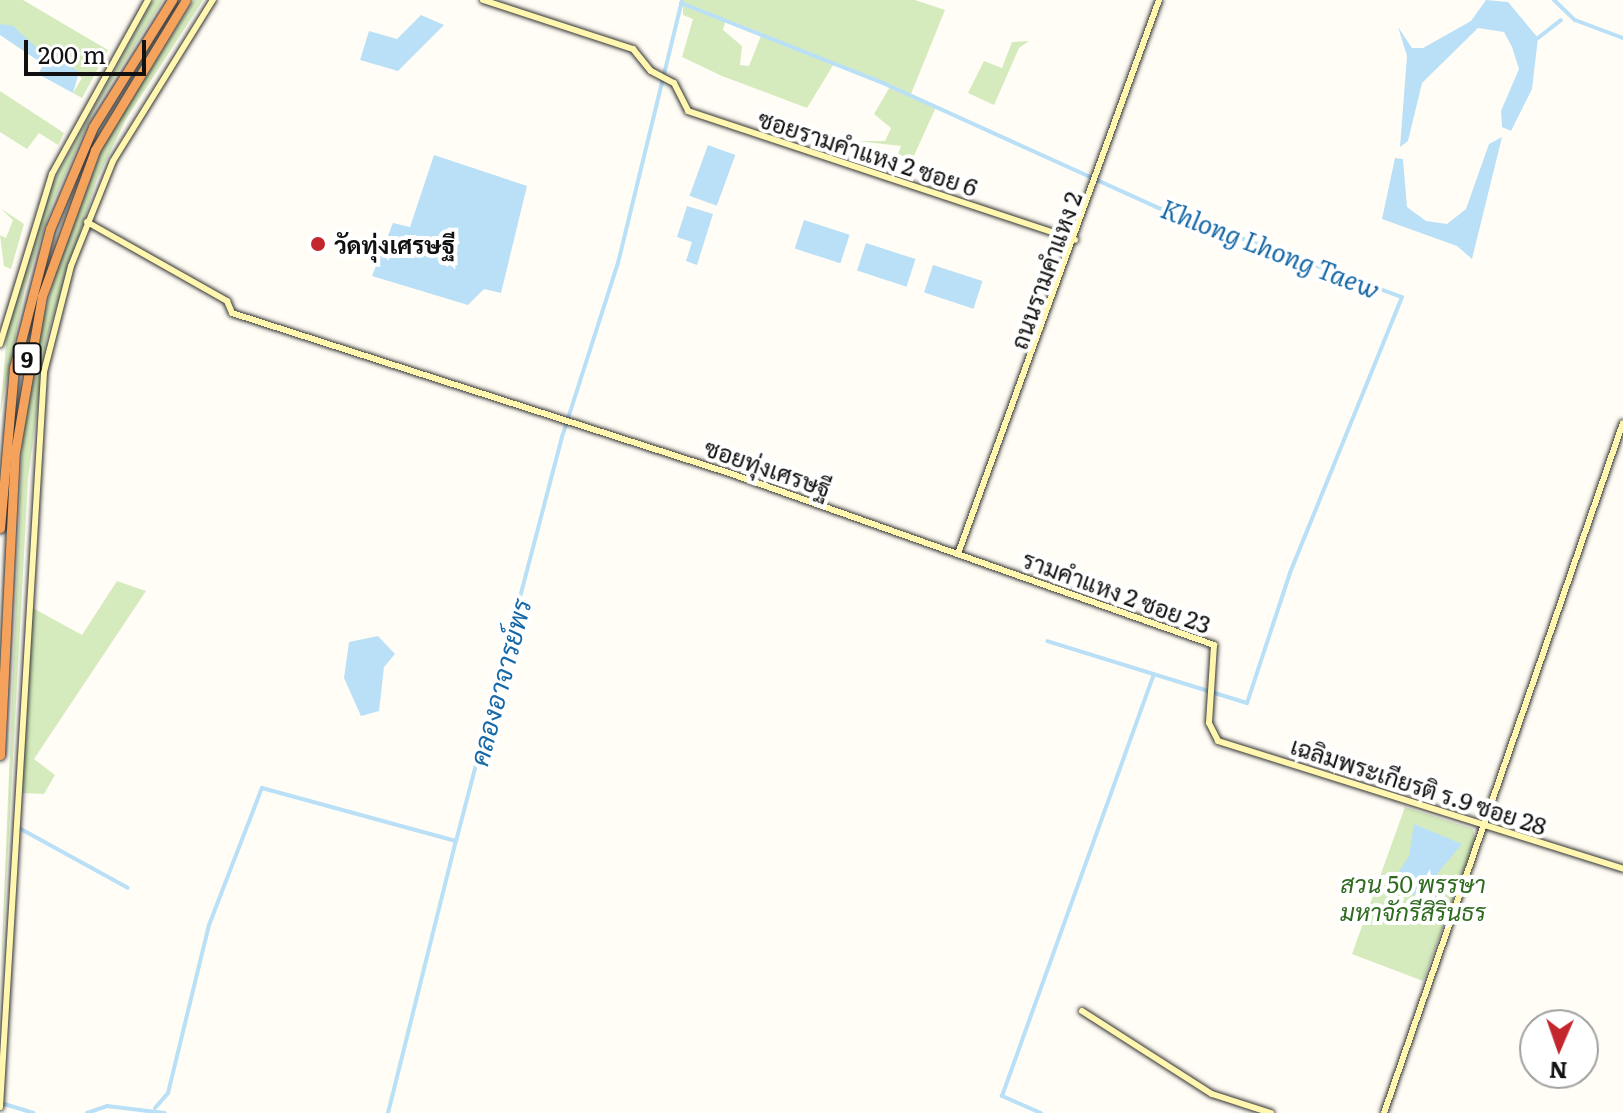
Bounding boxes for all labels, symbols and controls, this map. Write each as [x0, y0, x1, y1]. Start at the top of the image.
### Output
scale bar [28, 24, 150, 74]
text: 200 m [38, 36, 106, 71]
street label: ซอยรามคำแหง 2 ซอย 6 [755, 103, 981, 201]
street label: ถนนรามคำแหง 2 [1003, 187, 1087, 353]
water label: Khlong Lhong Taew [1157, 192, 1385, 304]
place label: วัดทุ่งเศรษฐี [334, 230, 455, 258]
marker: วัดทุ่งเศรษฐี [309, 235, 327, 253]
road number: 9 [11, 341, 43, 377]
street label: ซอยทุ่งเศรษฐี [701, 432, 835, 502]
street label: รามคำแหง 2 ซอย 23 [1019, 544, 1215, 638]
water label: คลองอาจารย์พร [462, 595, 536, 769]
street label: เฉลิมพระเกียรติ ร.9 ซอย 28 [1287, 730, 1551, 840]
park label: สวน 50 พรรษา มหาจักรีสิรินธร [1340, 869, 1486, 925]
north arrow [1519, 1009, 1599, 1089]
text: N [1548, 1055, 1568, 1088]

